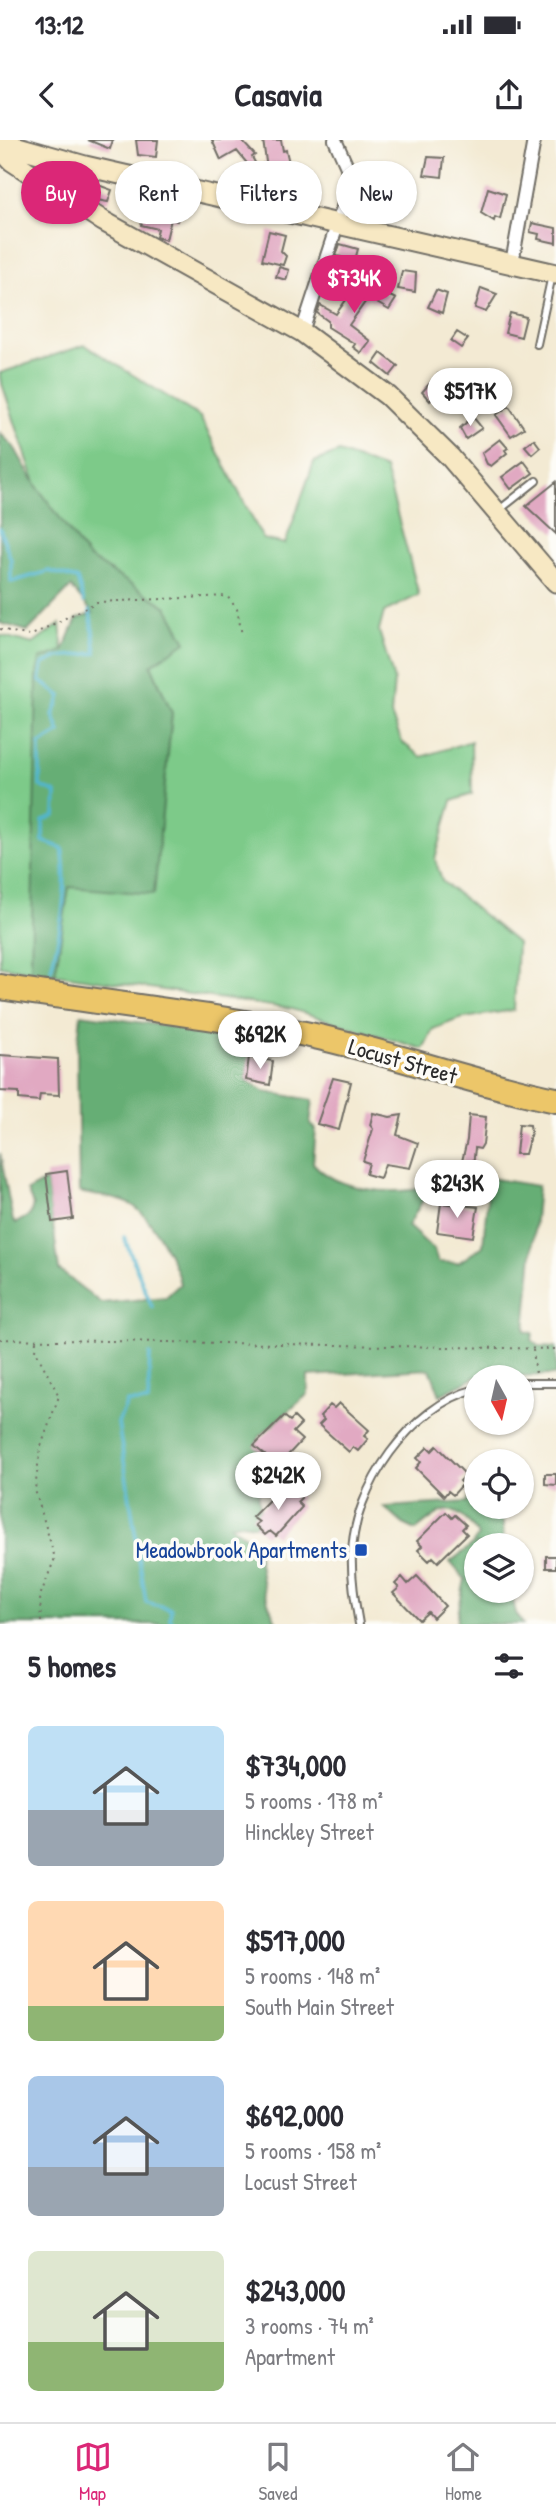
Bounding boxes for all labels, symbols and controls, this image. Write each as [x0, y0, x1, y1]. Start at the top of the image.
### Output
text: 13:12 [35, 7, 84, 42]
text: Casavia [234, 73, 322, 116]
icon: back [28, 76, 66, 114]
icon: share [490, 76, 528, 114]
chip: Buy [21, 161, 101, 224]
chip: Rent [115, 161, 202, 224]
chip: Filters [216, 161, 322, 224]
chip: New [336, 161, 417, 224]
pin: $734K [305, 256, 403, 315]
text: $734K [327, 262, 381, 293]
pin: $517K [421, 369, 519, 428]
text: $517K [443, 375, 497, 406]
pin: $692K [211, 1012, 309, 1071]
text: $692K [234, 1018, 286, 1049]
street label: Locust Street [345, 1030, 462, 1091]
pin: $243K [408, 1160, 506, 1220]
text: $243K [430, 1167, 484, 1198]
north arrow [464, 1365, 534, 1435]
map controls [464, 1365, 534, 1603]
button: locate [464, 1449, 534, 1519]
pin: $242K [229, 1452, 327, 1512]
text: $242K [251, 1459, 305, 1490]
button: layers [464, 1533, 534, 1603]
place label: Meadowbrook Apartments [136, 1534, 347, 1565]
marker: Meadowbrook Apartments [353, 1542, 369, 1558]
text: 5 homes [28, 1646, 116, 1686]
icon: filters [490, 1647, 528, 1685]
text: $734,000 [245, 1745, 346, 1785]
icon: home [84, 1754, 168, 1838]
text: 5 rooms · 178 m² [245, 1785, 383, 1816]
text: Hinckley Street [245, 1816, 374, 1847]
text: $517,000 [245, 1920, 345, 1960]
icon: home [84, 1929, 168, 2013]
text: 5 rooms · 148 m² [245, 1960, 380, 1991]
text: South Main Street [245, 1991, 394, 2022]
text: $692,000 [245, 2095, 344, 2135]
icon: home [84, 2104, 168, 2188]
text: 5 rooms · 158 m² [245, 2135, 381, 2166]
text: Locust Street [245, 2166, 357, 2197]
text: $243,000 [245, 2270, 345, 2310]
icon: home [84, 2279, 168, 2363]
text: 3 rooms · 74 m² [245, 2310, 374, 2341]
text: Apartment [245, 2341, 335, 2372]
tab: Map [74, 2438, 112, 2506]
tab: Saved [259, 2438, 297, 2506]
tab: Home [444, 2438, 482, 2506]

